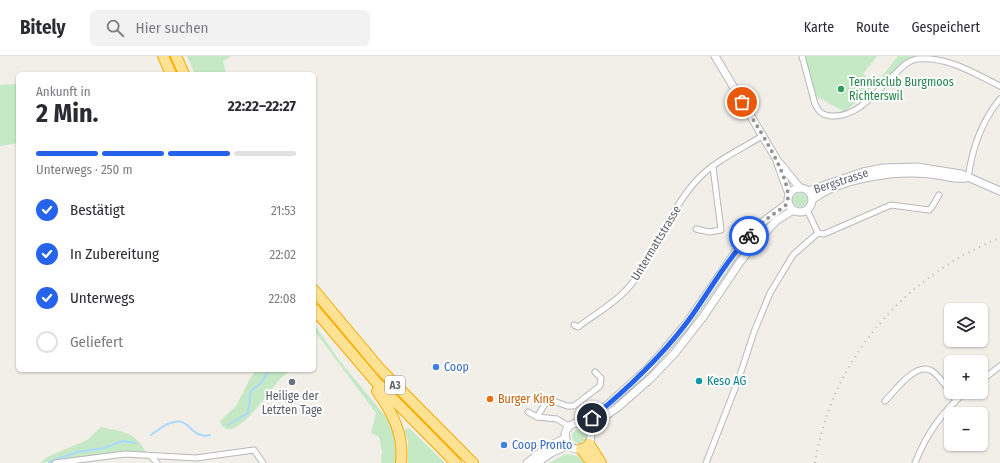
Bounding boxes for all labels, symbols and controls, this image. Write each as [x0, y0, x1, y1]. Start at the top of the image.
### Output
search box [90, 10, 370, 46]
text: Bitely [20, 16, 66, 39]
icon: search [104, 17, 126, 39]
text: Hier suchen [136, 19, 209, 37]
text: Karte [804, 19, 834, 36]
text: Route [856, 19, 889, 36]
text: Gespeichert [911, 19, 980, 36]
place label: Tennisclub Burgmoos Richterswil [849, 75, 954, 103]
text: Ankunft in [36, 84, 91, 99]
marker: Tennisclub Burgmoos Richterswil [836, 84, 846, 94]
pin [725, 85, 759, 119]
icon: bag [731, 91, 753, 113]
text: 22:22–22:27 [228, 97, 296, 115]
text: 2 Min. [36, 98, 98, 129]
text: Unterwegs · 250 m [36, 162, 132, 177]
street label: Bergstrasse [812, 166, 870, 196]
icon: check [36, 199, 58, 221]
text: Bestätigt [70, 201, 125, 219]
text: 21:53 [271, 203, 296, 218]
street label: Untermattstrasse [628, 203, 684, 283]
courier [729, 216, 769, 256]
icon: bike [738, 225, 760, 247]
icon: check [36, 243, 58, 265]
text: In Zubereitung [70, 245, 159, 263]
text: 22:02 [269, 247, 296, 262]
icon: check [36, 287, 58, 309]
text: Unterwegs [70, 289, 135, 307]
text: 22:08 [269, 291, 296, 306]
map controls [944, 303, 988, 451]
button: layers [944, 303, 988, 347]
text: Geliefert [70, 333, 123, 351]
button: + [944, 355, 988, 399]
place label: Coop [444, 360, 469, 374]
marker: Coop [431, 362, 441, 372]
place label: Keso AG [707, 374, 747, 388]
road number: A3 [385, 376, 405, 394]
marker: Keso AG [694, 376, 704, 386]
marker: Heilige der Letzten Tage [287, 377, 297, 387]
place label: Heilige der Letzten Tage [262, 389, 322, 417]
place label: Burger King [498, 392, 555, 406]
marker: Burger King [485, 394, 495, 404]
pin [575, 401, 609, 435]
icon: home [581, 407, 603, 429]
button: − [944, 407, 988, 451]
place label: Coop Pronto [512, 438, 572, 452]
marker: Coop Pronto [499, 440, 509, 450]

